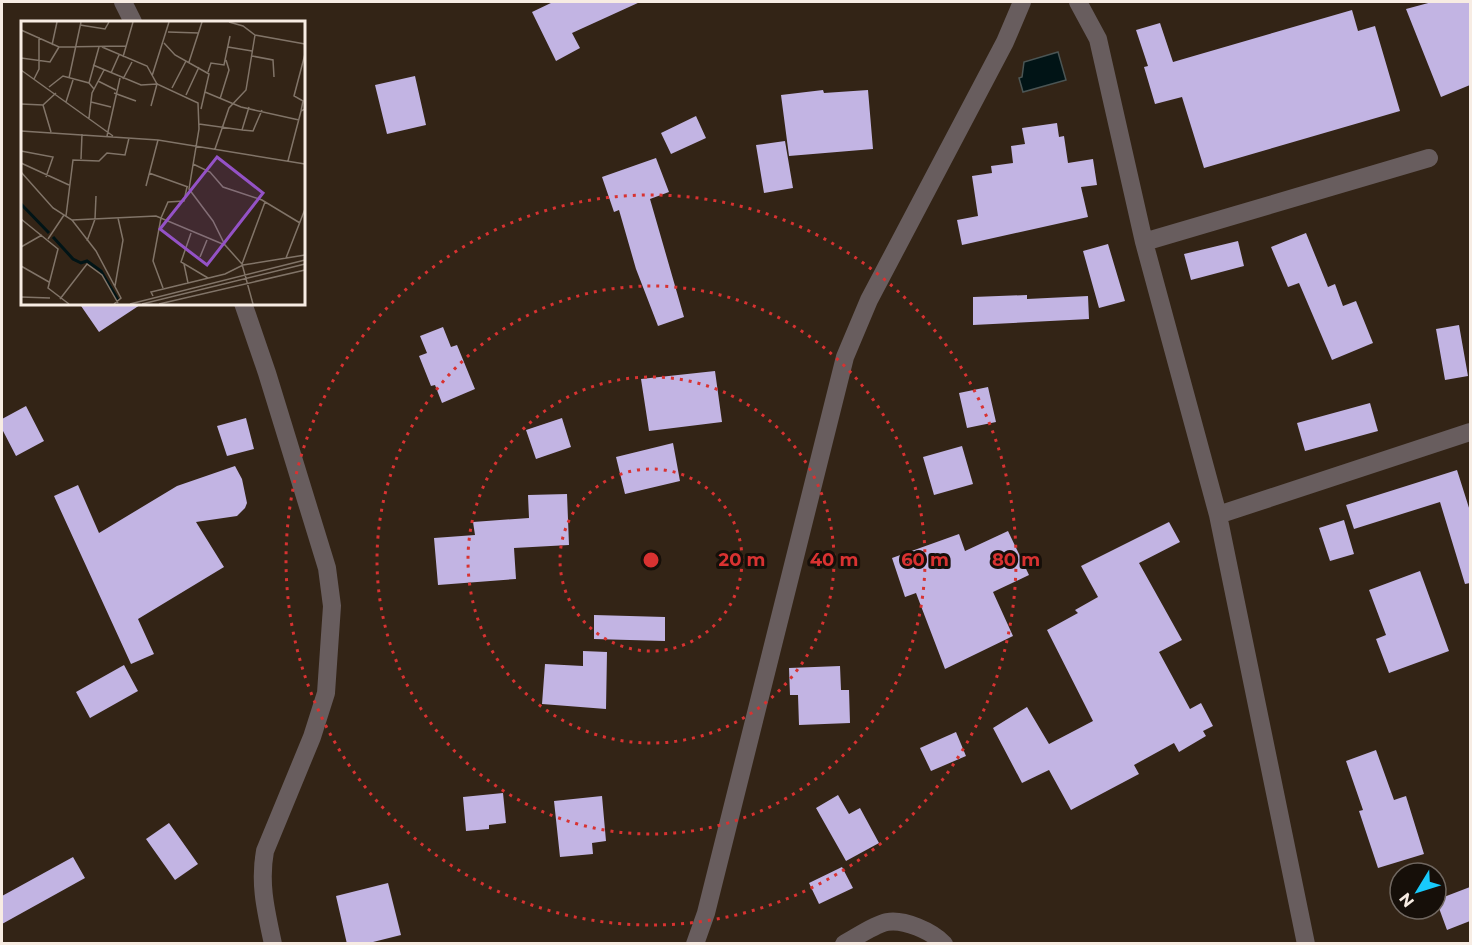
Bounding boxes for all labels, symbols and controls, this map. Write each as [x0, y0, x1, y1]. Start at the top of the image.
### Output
inset map [21, 21, 304, 304]
text: 20 m [719, 549, 765, 571]
text: 40 m [810, 549, 858, 571]
text: 60 m [901, 549, 949, 571]
text: 80 m [992, 549, 1040, 571]
centre of rings [641, 550, 661, 570]
north arrow [1388, 861, 1448, 921]
text: N [1395, 889, 1418, 911]

